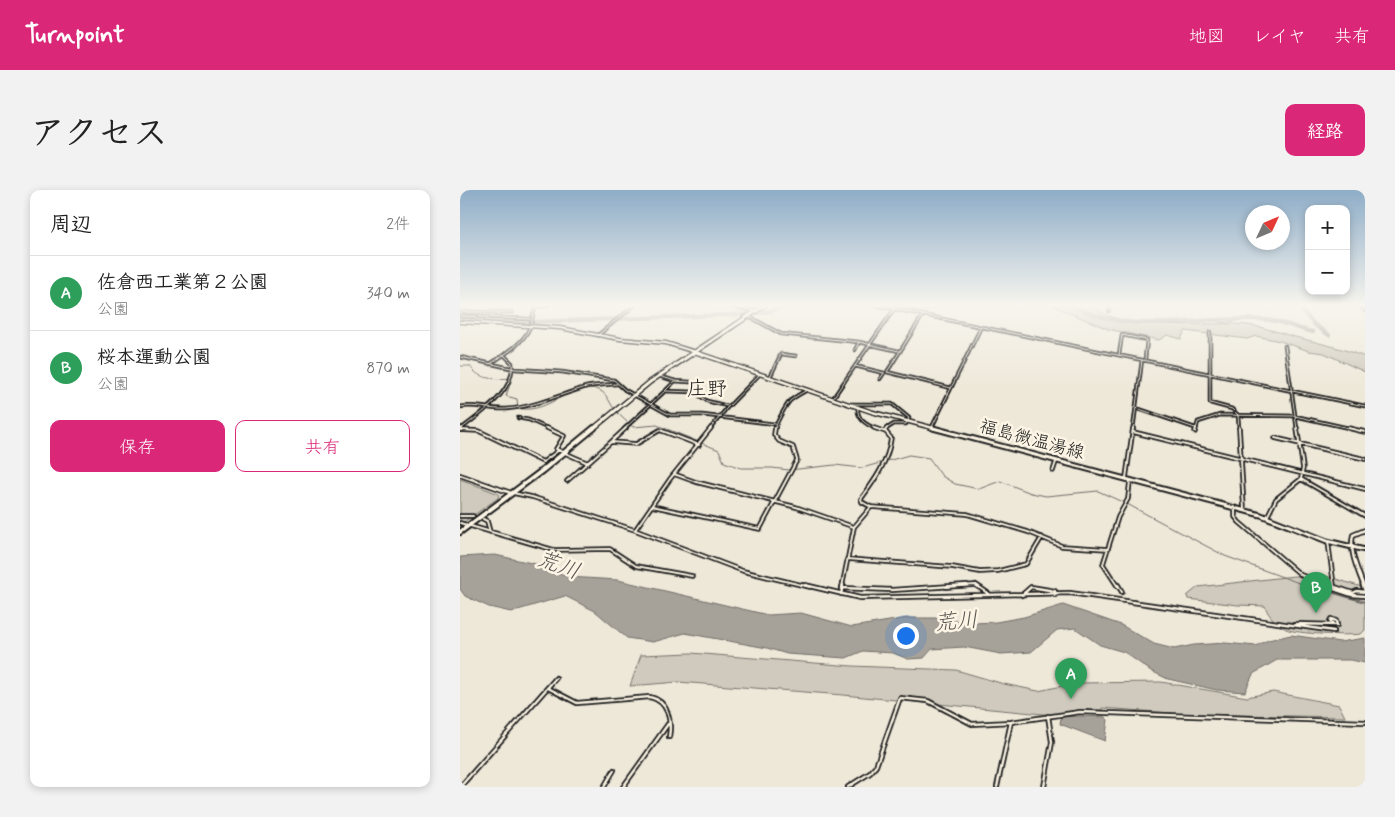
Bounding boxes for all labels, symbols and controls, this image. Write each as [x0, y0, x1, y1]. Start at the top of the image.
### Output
text: Turnpoint [25, 20, 125, 51]
text: 地図 [1189, 25, 1225, 49]
text: レイヤ [1253, 25, 1306, 49]
text: 共有 [1334, 25, 1370, 49]
button: 経路 [1285, 104, 1365, 156]
text: アクセス [30, 111, 168, 157]
north arrow [1245, 205, 1290, 250]
map controls [1305, 205, 1350, 295]
button: + [1305, 205, 1350, 250]
text: 周辺 [50, 211, 92, 239]
text: 2件 [386, 214, 410, 235]
button: − [1305, 250, 1350, 295]
text: 佐倉西工業第２公園 [97, 270, 268, 295]
text: A [61, 283, 71, 304]
text: 340 m [366, 283, 410, 304]
text: 公園 [97, 299, 129, 320]
text: 桜本運動公園 [97, 345, 211, 370]
text: B [61, 358, 71, 379]
text: 870 m [366, 358, 410, 379]
text: 公園 [97, 374, 129, 395]
district label: 庄野 [687, 376, 727, 403]
street label: 福島微温湯線 [976, 414, 1087, 466]
button: 保存 [50, 420, 225, 472]
button: 共有 [235, 420, 410, 472]
water label: 荒川 [533, 545, 584, 587]
pin: B [1300, 572, 1332, 613]
water label: 荒川 [933, 606, 979, 638]
your location [893, 623, 919, 649]
pin: A [1055, 658, 1087, 699]

